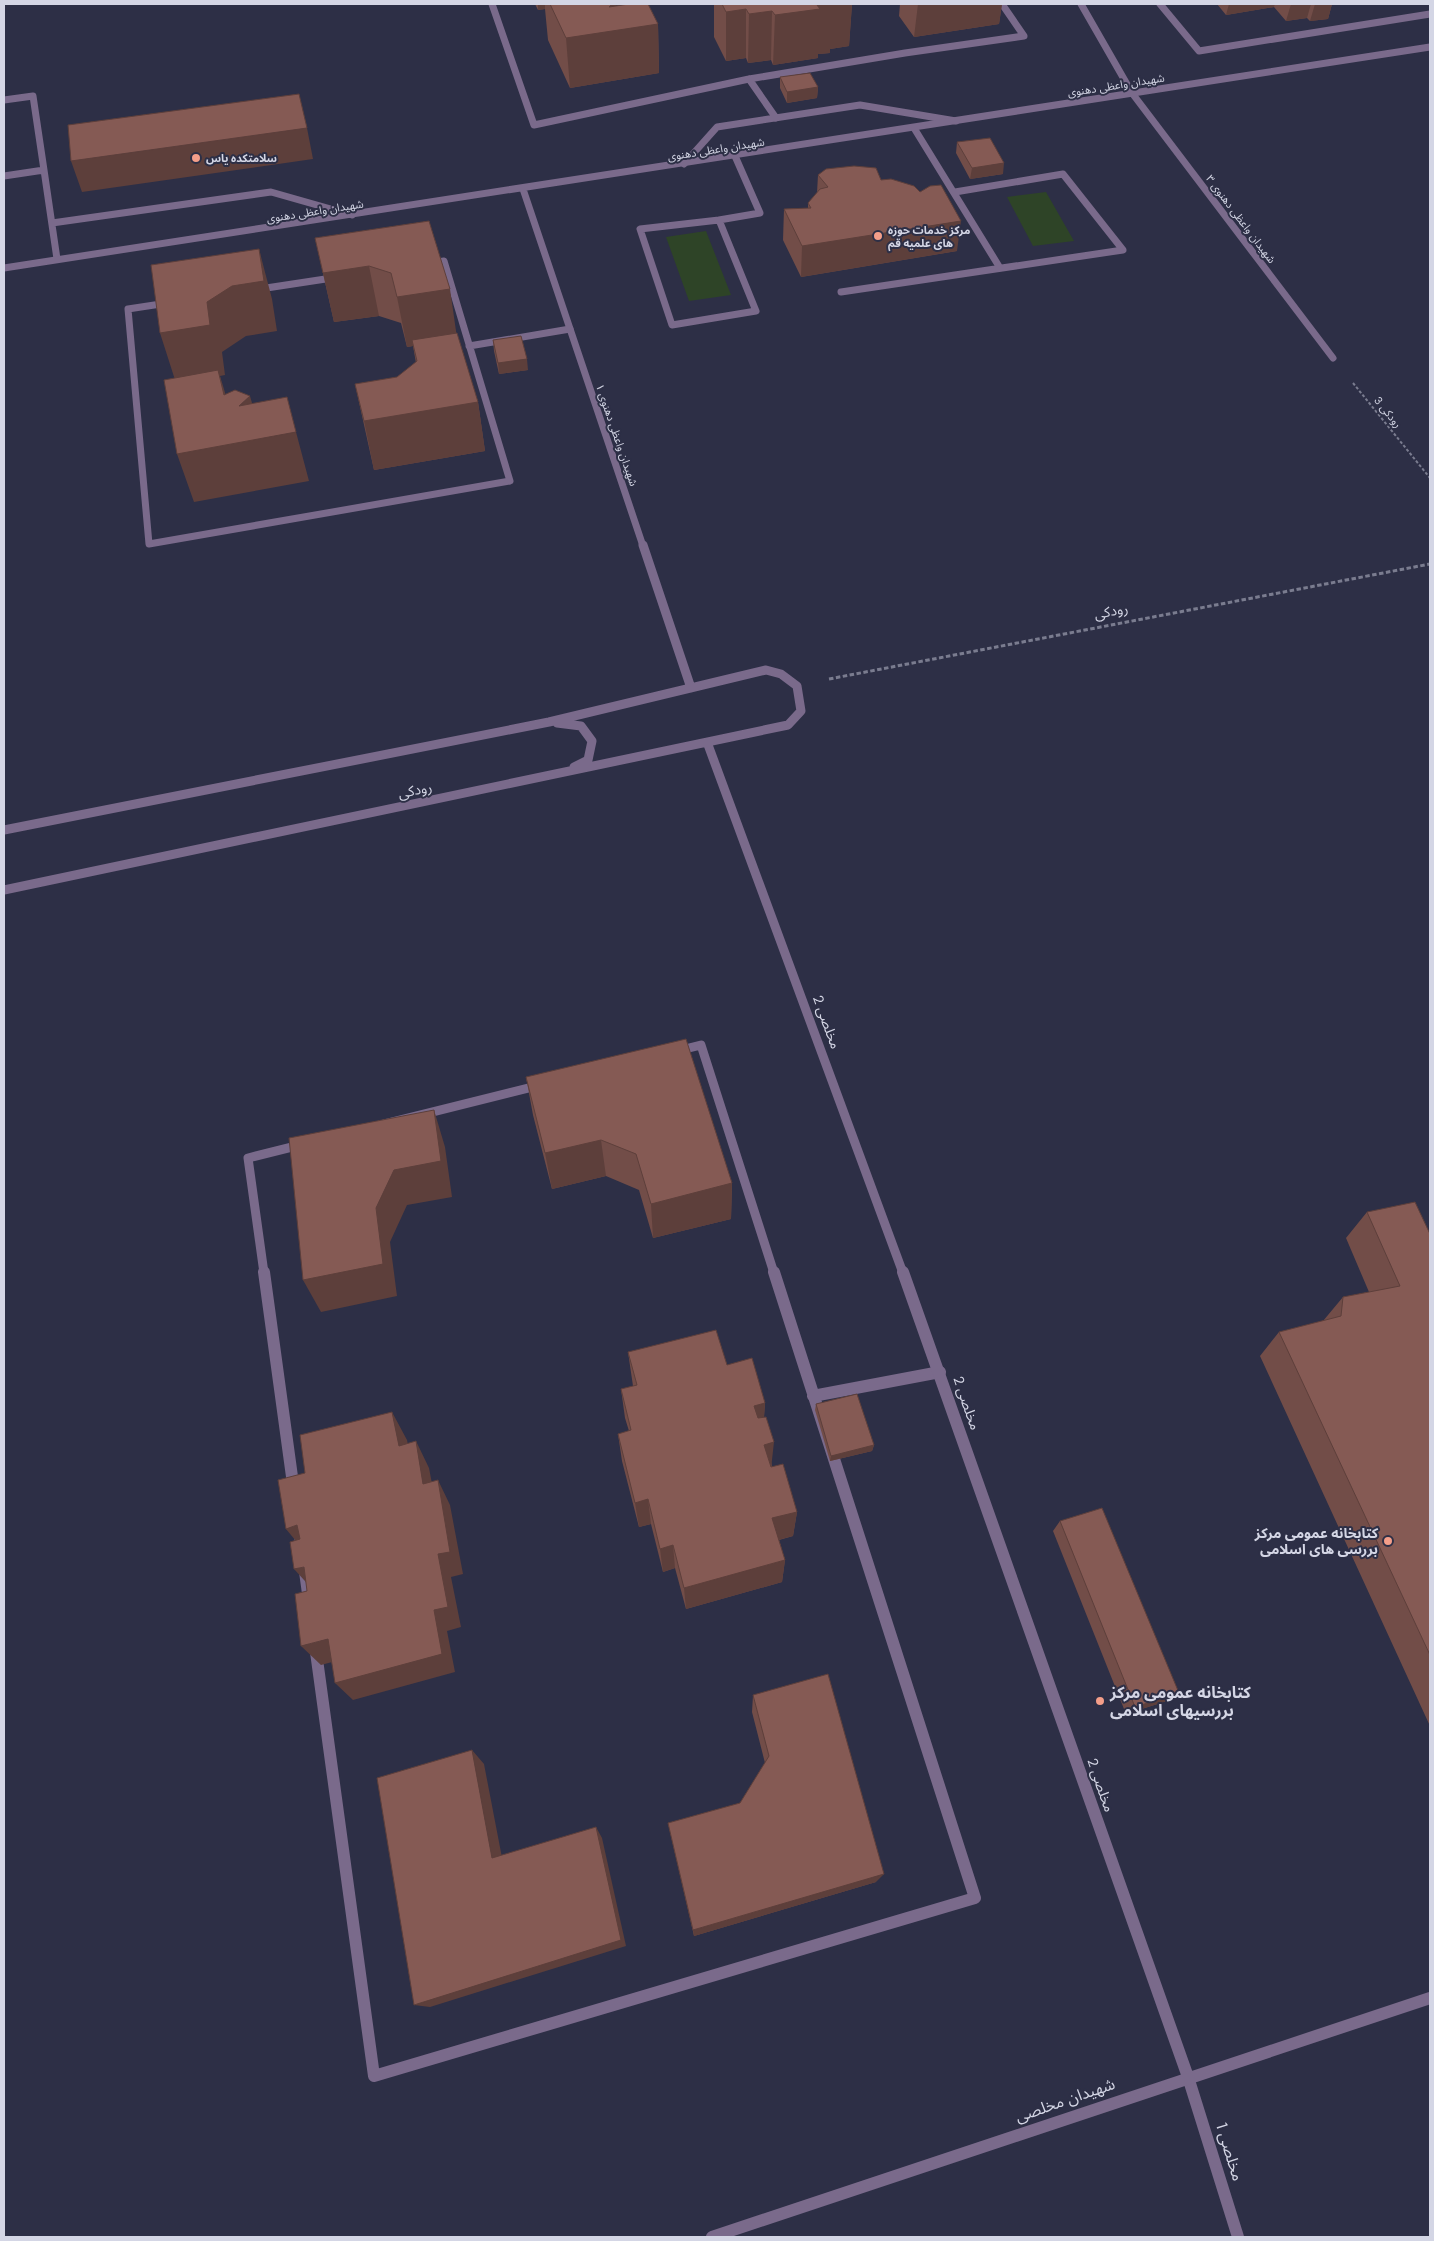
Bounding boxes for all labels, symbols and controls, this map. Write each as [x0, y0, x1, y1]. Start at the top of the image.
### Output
street label: شهیدان واعظی دهنوی [1066, 70, 1166, 100]
street label: شهیدان واعظی دهنوی [666, 134, 766, 164]
place label: سلامتکده یاس [206, 151, 277, 165]
marker: سلامتکده یاس [190, 152, 202, 164]
street label: شهیدان واعظی دهنوی ۳ [1203, 172, 1279, 266]
street label: شهیدان واعظی دهنوی [265, 196, 365, 226]
place label: مرکز خدمات حوزه های علمیه قم [888, 223, 970, 252]
marker: مرکز خدمات حوزه های علمیه قم [872, 230, 884, 242]
street label: شهیدان واعظی دهنوی ۱ [593, 382, 641, 488]
street label: رودکی 3 [1371, 393, 1405, 431]
street label: رودکی [1093, 599, 1129, 623]
street label: رودکی [396, 778, 434, 802]
street label: مخلصی 2 [809, 993, 845, 1051]
street label: مخلصی 2 [949, 1374, 985, 1432]
place label: کتابخانه عمومی مرکز بررسی های اسلامی [1254, 1524, 1379, 1558]
marker: کتابخانه عمومی مرکز بررسی های اسلامی [1382, 1535, 1394, 1547]
place label: کتابخانه عمومی مرکز بررسیهای اسلامی [1109, 1682, 1251, 1721]
marker: کتابخانه عمومی مرکز بررسیهای اسلامی [1094, 1695, 1106, 1707]
street label: مخلصی 2 [1083, 1756, 1119, 1814]
street label: شهیدان مخلصی [1012, 2073, 1118, 2127]
street label: مخلصی 1 [1211, 2120, 1249, 2184]

